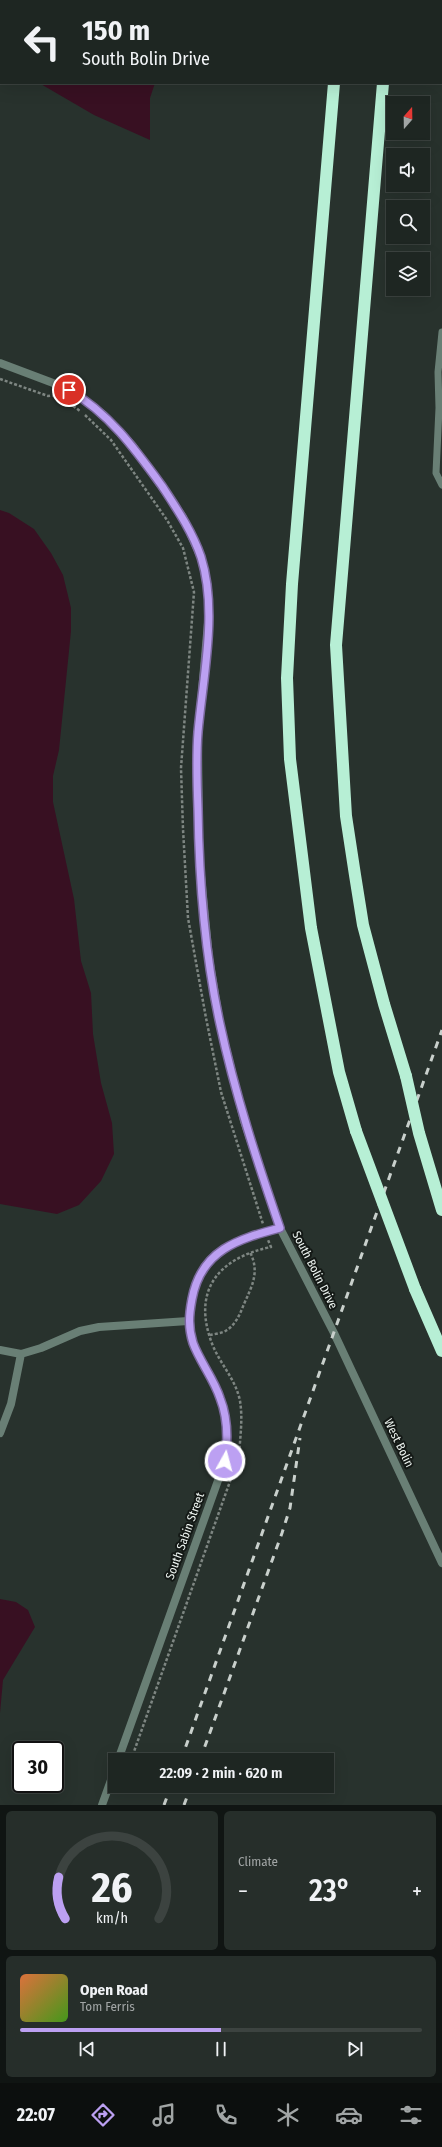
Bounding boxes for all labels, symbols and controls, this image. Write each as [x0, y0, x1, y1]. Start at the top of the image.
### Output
text: 150 m [82, 14, 150, 47]
icon: left [16, 16, 68, 68]
text: South Bolin Drive [82, 48, 210, 70]
north arrow [386, 96, 430, 140]
map controls [386, 96, 430, 296]
button: sound [386, 148, 430, 192]
button: search [386, 200, 430, 244]
button: layers [386, 252, 430, 296]
pin [52, 373, 86, 407]
icon: arrive [58, 379, 80, 401]
street label: South Bolin Drive [289, 1229, 341, 1311]
street label: West Bolin [381, 1417, 417, 1469]
position arrow [204, 1440, 246, 1482]
street label: South Sabin Street [163, 1491, 207, 1581]
speed limit sign: 30 [12, 1741, 64, 1793]
text: 22:09 · 2 min · 620 m [159, 1764, 283, 1782]
text: Climate [238, 1854, 278, 1869]
text: 26 [90, 1862, 133, 1912]
text: 23° [309, 1873, 351, 1909]
text: − [238, 1878, 248, 1905]
text: + [412, 1878, 422, 1905]
text: km/h [96, 1909, 128, 1926]
text: Open Road [80, 1981, 148, 1999]
text: Tom Ferris [80, 1999, 135, 2014]
icon: previous [76, 2038, 98, 2060]
icon: pause [210, 2038, 232, 2060]
icon: next [344, 2038, 366, 2060]
icon: directions [89, 2101, 117, 2129]
icon: music [150, 2101, 178, 2129]
icon: phone [212, 2101, 240, 2129]
icon: climate [274, 2101, 302, 2129]
icon: car [335, 2101, 363, 2129]
icon: filters [397, 2101, 425, 2129]
text: 22:07 [17, 2104, 55, 2126]

